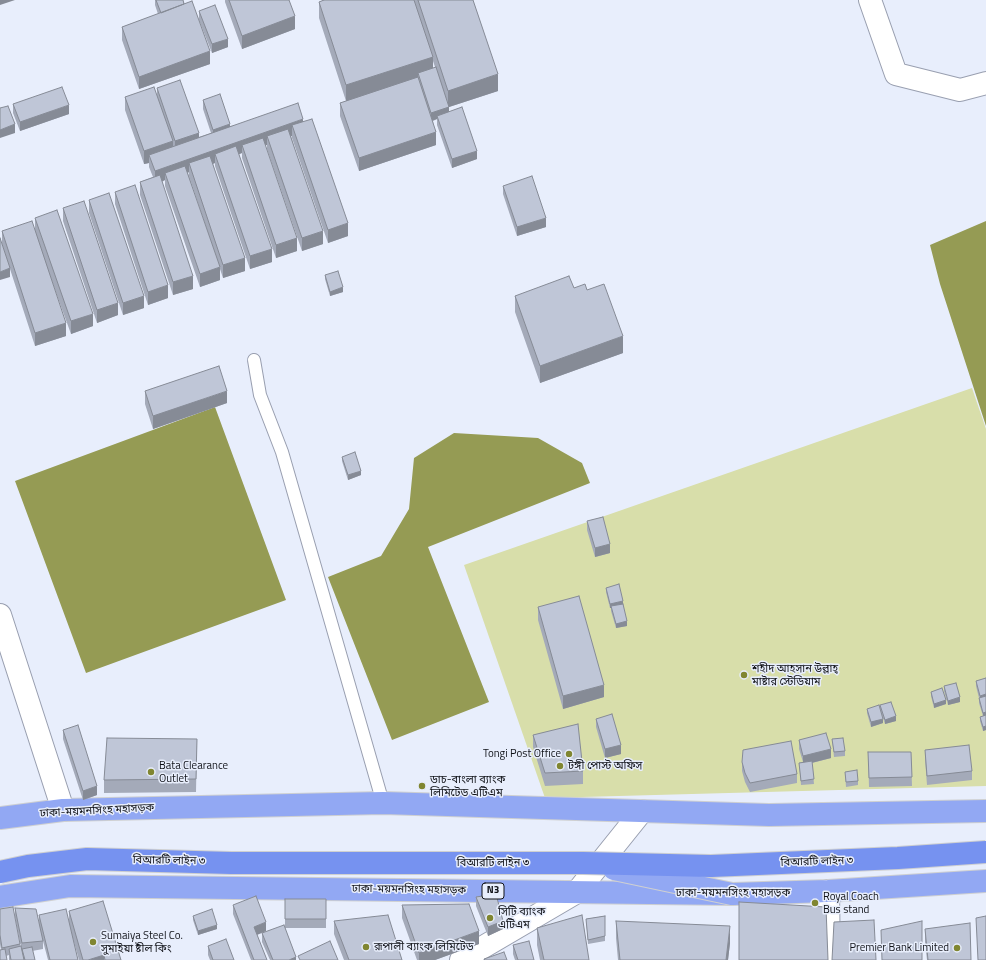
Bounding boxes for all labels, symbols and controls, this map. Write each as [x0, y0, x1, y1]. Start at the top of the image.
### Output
place label: শহীদ আহসান উল্লাহ্‌ মাষ্টার স্টেডিয়াম [752, 662, 838, 688]
marker: শহীদ আহসান উল্লাহ্‌ মাষ্টার স্টেডিয়াম [739, 670, 749, 680]
place label: Tongi Post Office [483, 747, 561, 761]
marker: Tongi Post Office [564, 749, 574, 759]
place label: Bata Clearance Outlet [159, 759, 228, 785]
place label: টঙ্গী পোস্ট অফিস [568, 759, 642, 773]
marker: টঙ্গী পোস্ট অফিস [555, 761, 565, 771]
marker: Bata Clearance Outlet [146, 767, 156, 777]
place label: ডাচ-বাংলা ব্যাংক লিমিটেড এটিএম [430, 773, 505, 799]
marker: ডাচ-বাংলা ব্যাংক লিমিটেড এটিএম [417, 781, 427, 791]
street label: ঢাকা-ময়মনসিংহ মহাসড়ক [39, 801, 155, 821]
street label: বিআরটি লাইন ৩ [133, 854, 205, 868]
street label: বিআরটি লাইন ৩ [781, 854, 853, 870]
street label: বিআরটি লাইন ৩ [457, 856, 529, 870]
street label: ঢাকা-ময়মনসিংহ মহাসড়ক [352, 882, 466, 898]
road number: N3 [482, 883, 504, 899]
street label: ঢাকা-ময়মনসিংহ মহাসড়ক [676, 886, 790, 900]
place label: Royal Coach Bus stand [823, 890, 879, 916]
marker: Royal Coach Bus stand [810, 898, 820, 908]
place label: সিটি ব্যাংক এটিএম [498, 905, 545, 931]
marker: সিটি ব্যাংক এটিএম [485, 913, 495, 923]
place label: Sumaiya Steel Co. সুমাইয়া ষ্টীল কিং [101, 929, 183, 955]
marker: Sumaiya Steel Co. সুমাইয়া ষ্টীল কিং [88, 937, 98, 947]
place label: রূপালী ব্যাংক লিমিটেড [374, 940, 474, 954]
place label: Premier Bank Limited [849, 941, 949, 955]
marker: রূপালী ব্যাংক লিমিটেড [361, 942, 371, 952]
marker: Premier Bank Limited [952, 943, 962, 953]

